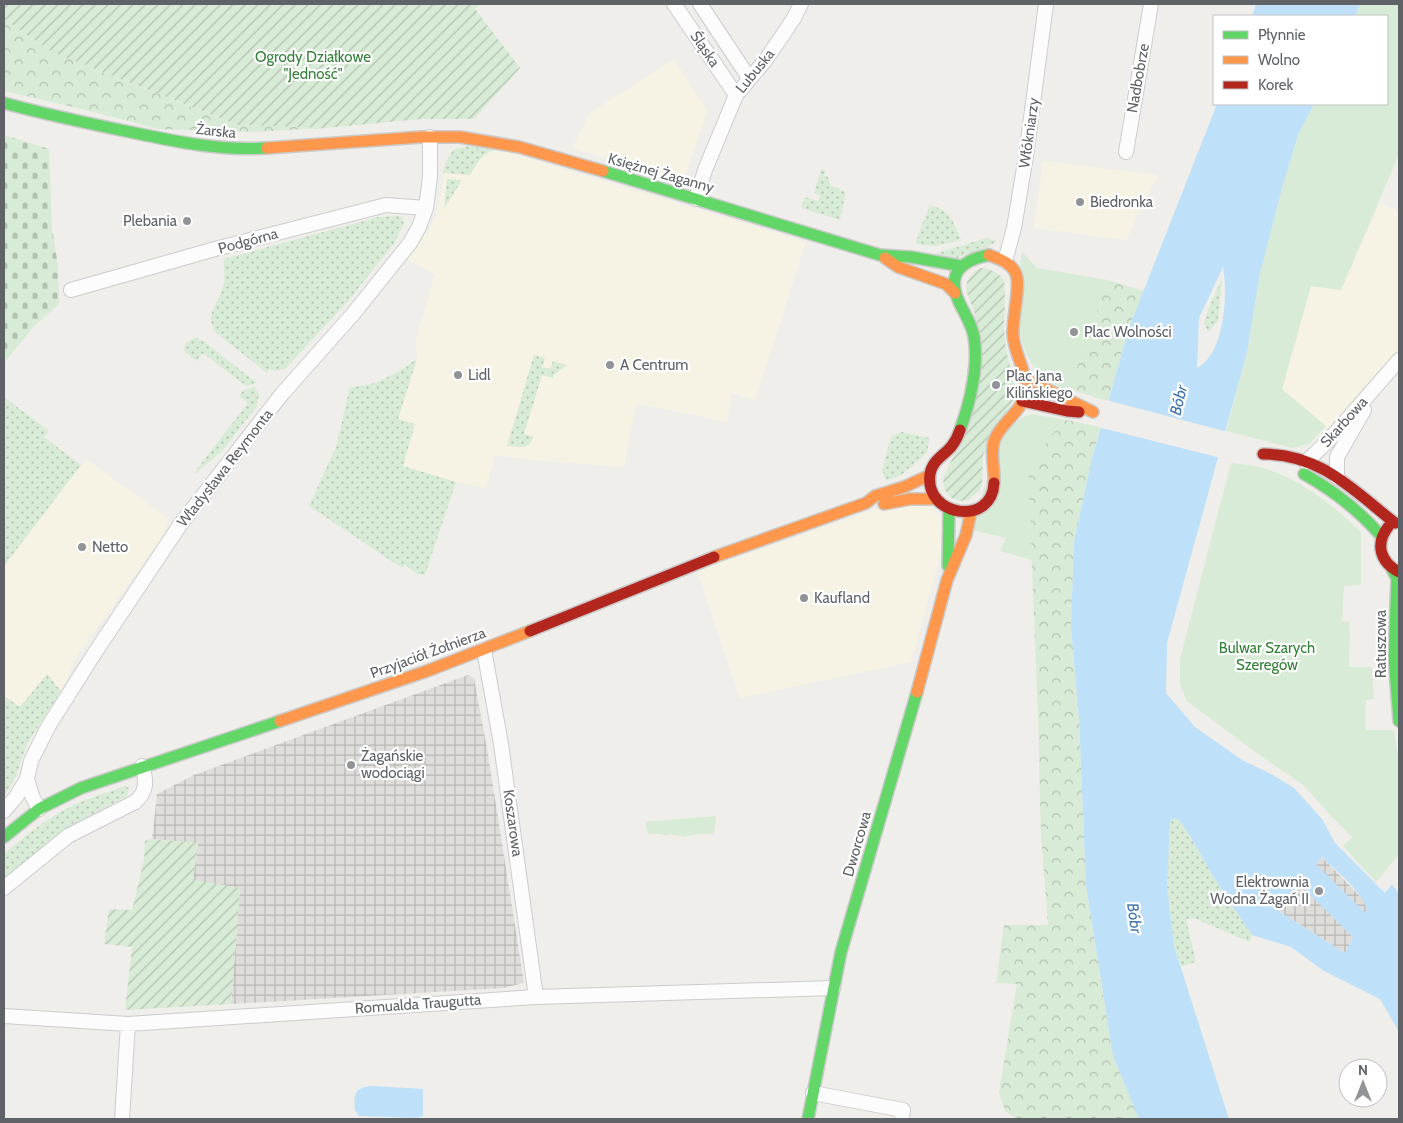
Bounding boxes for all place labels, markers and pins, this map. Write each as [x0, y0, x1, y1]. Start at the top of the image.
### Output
place label: Biedronka [1090, 193, 1154, 211]
marker: Biedronka [1074, 196, 1086, 208]
place label: Plebania [123, 212, 178, 230]
marker: Plebania [181, 215, 193, 227]
place label: Plac Wolności [1084, 323, 1172, 341]
marker: Plac Wolności [1068, 326, 1080, 338]
place label: A Centrum [620, 356, 688, 374]
marker: A Centrum [604, 359, 616, 371]
place label: Lidl [468, 366, 491, 384]
place label: Plac Jana Kilińskiego [1006, 367, 1073, 402]
marker: Lidl [452, 369, 464, 381]
marker: Plac Jana Kilińskiego [990, 379, 1002, 391]
place label: Netto [92, 538, 128, 556]
marker: Netto [76, 541, 88, 553]
place label: Kaufland [814, 589, 870, 607]
marker: Kaufland [798, 592, 810, 604]
place label: Żagańskie wodociągi [361, 746, 425, 782]
marker: Żagańskie wodociągi [345, 759, 357, 771]
place label: Elektrownia Wodna Żagań II [1210, 873, 1310, 908]
marker: Elektrownia Wodna Żagań II [1313, 885, 1325, 897]

